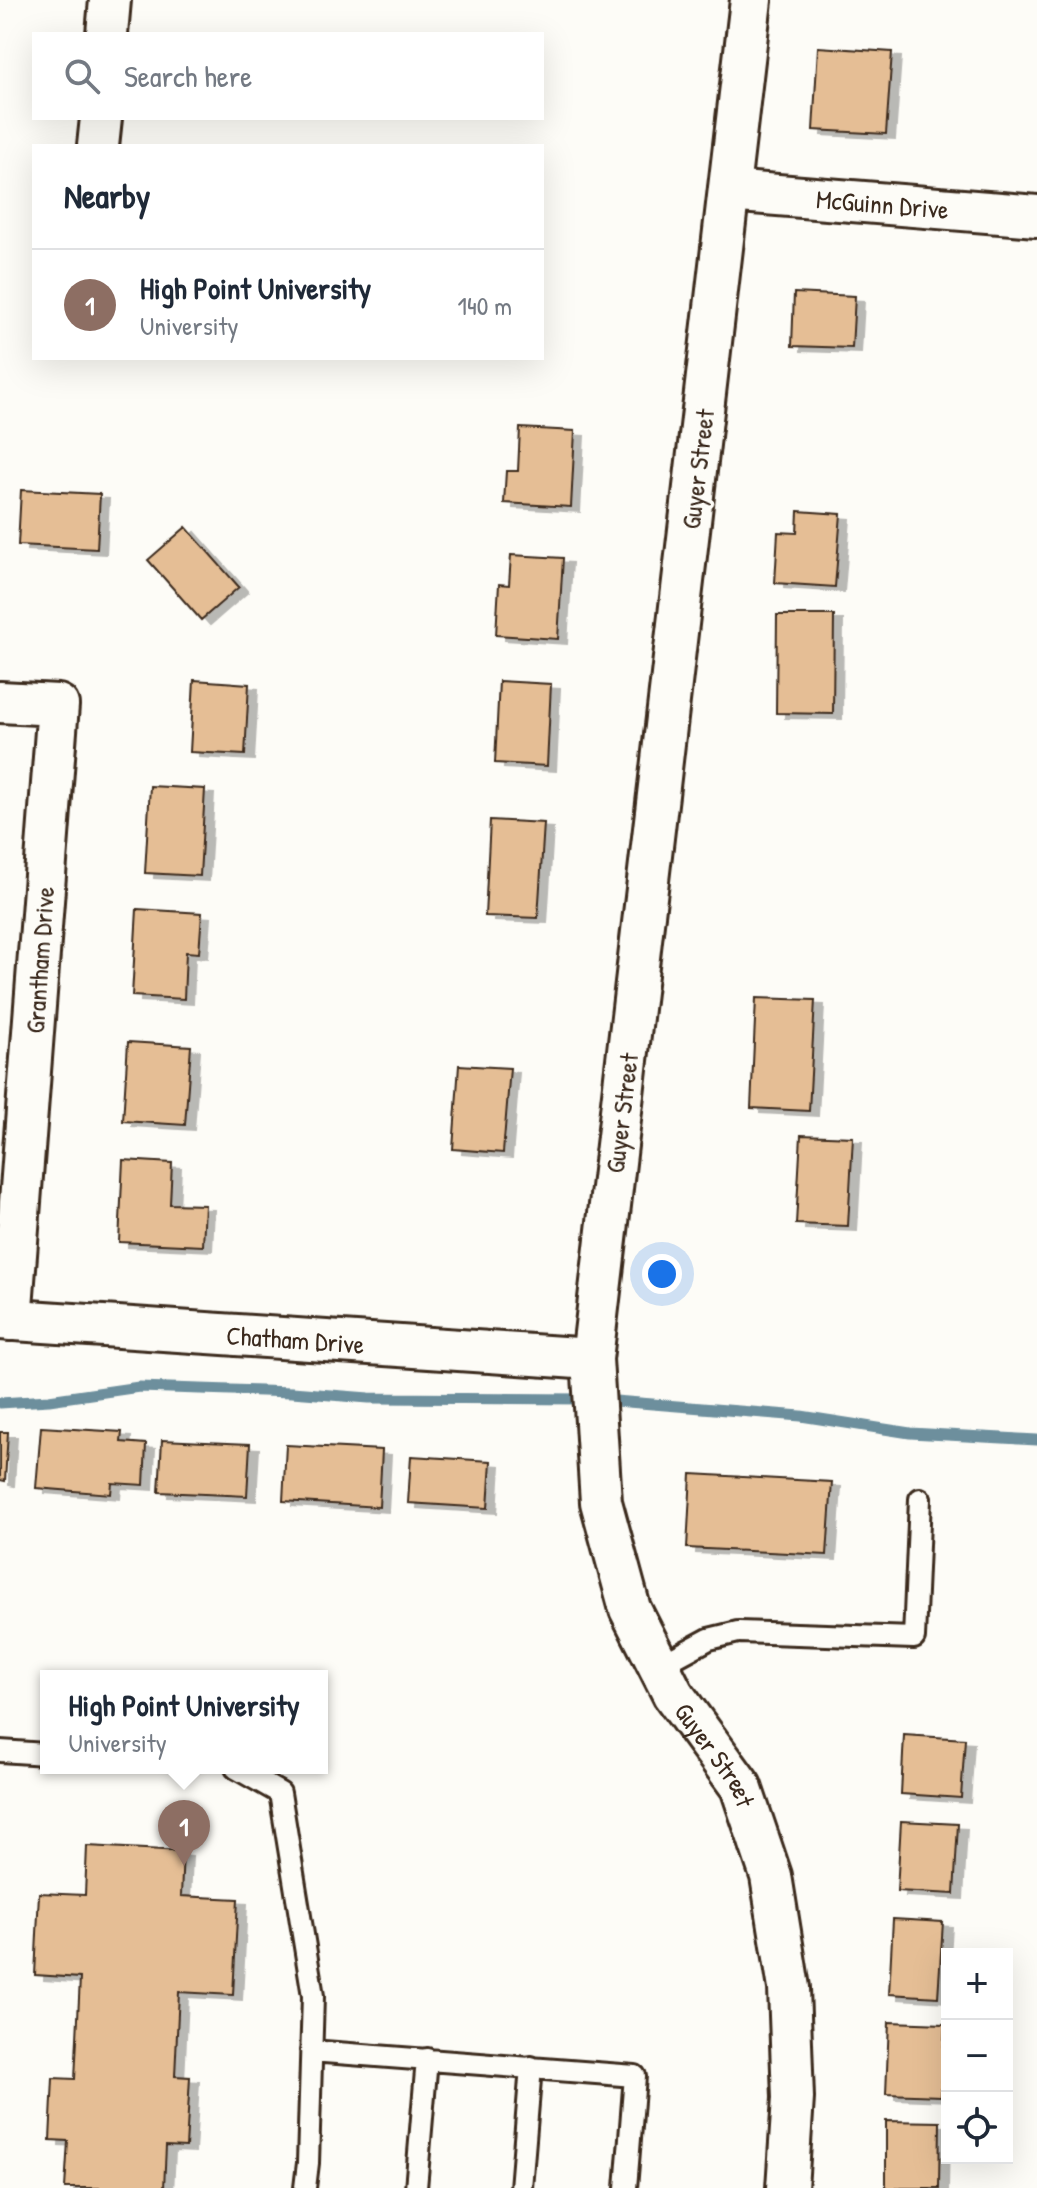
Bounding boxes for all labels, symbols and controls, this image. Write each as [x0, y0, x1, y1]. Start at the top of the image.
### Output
search box [32, 32, 544, 120]
icon: search [60, 54, 104, 98]
text: Search here [124, 56, 252, 96]
text: Nearby [64, 173, 150, 219]
street label: McGuinn Drive [815, 181, 950, 226]
text: High Point University [140, 268, 371, 308]
text: 1 [85, 288, 95, 323]
text: 140 m [458, 288, 512, 323]
text: University [140, 308, 238, 343]
street label: Guyer Street [672, 406, 722, 531]
street label: Grantham Drive [16, 885, 62, 1035]
street label: Guyer Street [596, 1050, 646, 1175]
your location [642, 1254, 682, 1294]
street label: Chatham Drive [225, 1317, 365, 1361]
popup [40, 1670, 328, 1774]
text: High Point University [68, 1685, 300, 1725]
street label: Guyer Street [667, 1695, 764, 1812]
text: University [68, 1725, 167, 1760]
pin: 1 [158, 1800, 210, 1866]
map controls [941, 1948, 1013, 2164]
button: + [941, 1948, 1013, 2020]
button: − [941, 2020, 1013, 2092]
button: locate [941, 2092, 1013, 2164]

